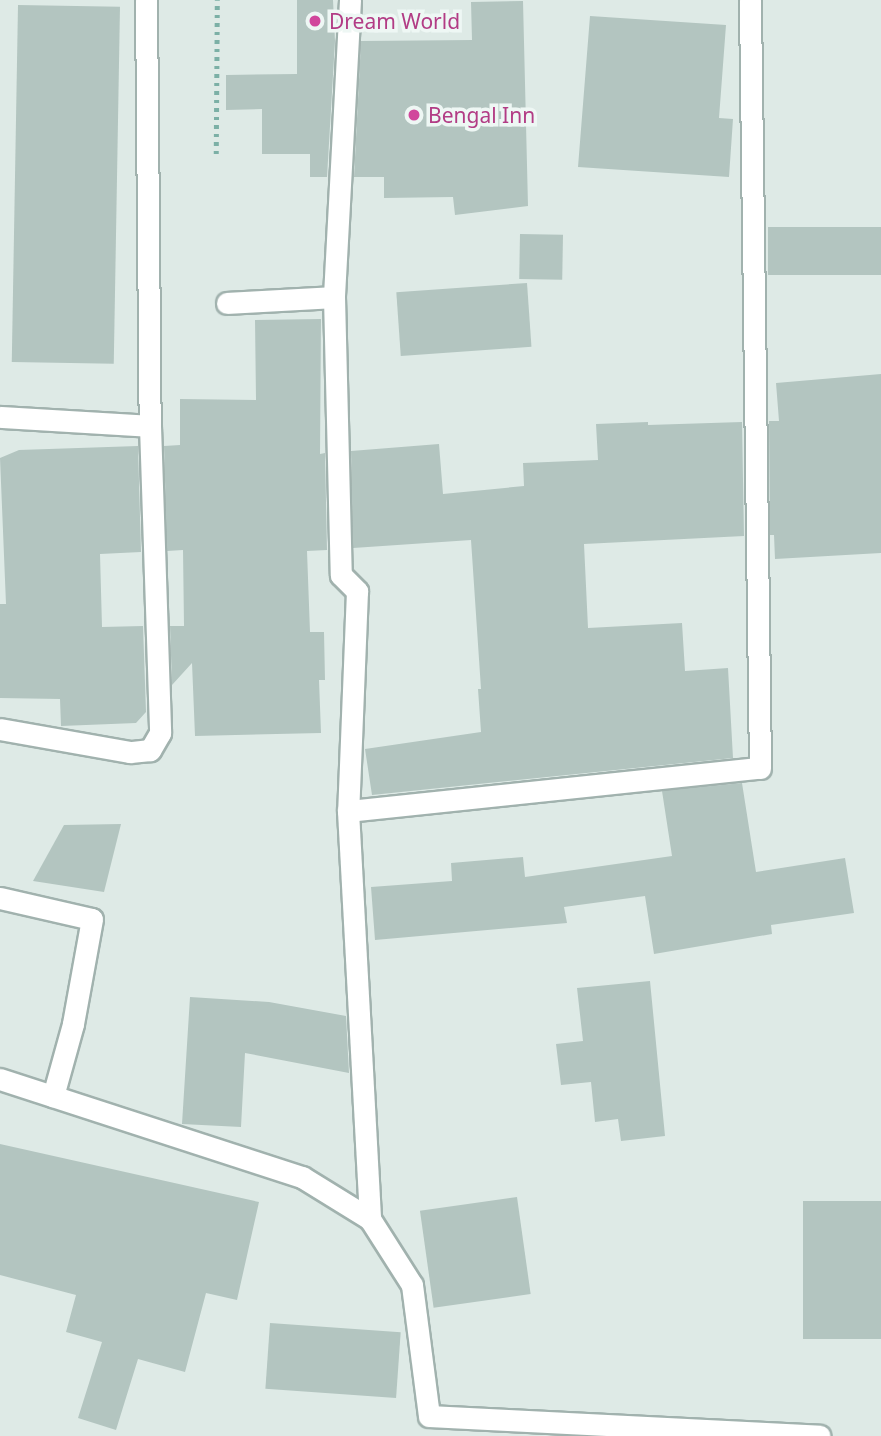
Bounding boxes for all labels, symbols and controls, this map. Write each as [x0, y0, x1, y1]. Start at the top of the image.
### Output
place label: Dream World [329, 8, 460, 34]
marker: Dream World [307, 13, 323, 29]
place label: Bengal Inn [428, 102, 535, 128]
marker: Bengal Inn [406, 107, 422, 123]

